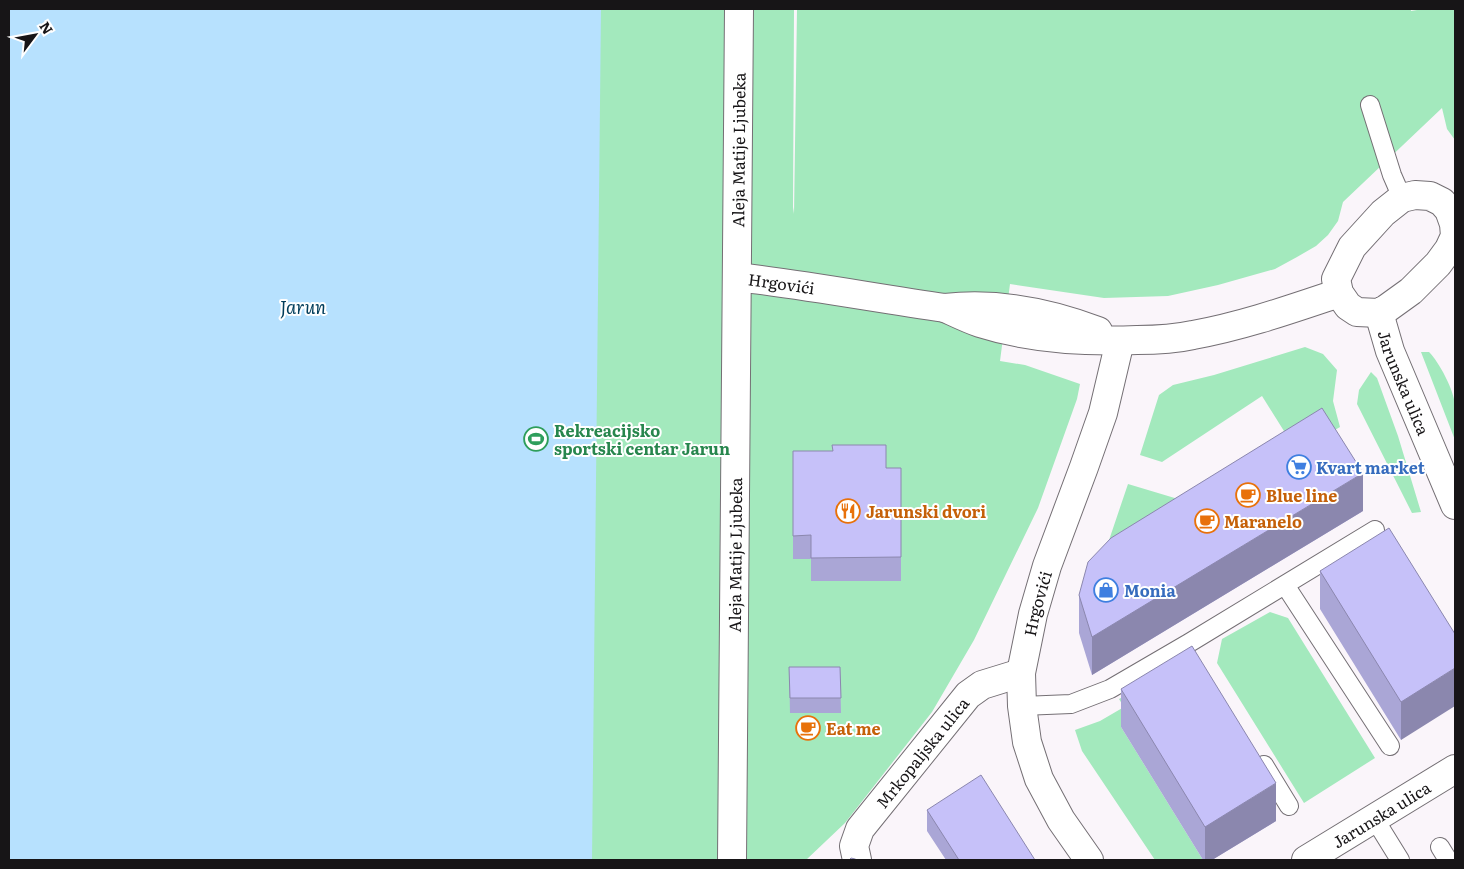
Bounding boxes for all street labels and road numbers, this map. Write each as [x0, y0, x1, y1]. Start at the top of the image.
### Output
street label: Aleja Matije Ljubeka [725, 72, 750, 228]
street label: Hrgovići [747, 266, 816, 300]
street label: Jarunska ulica [1373, 327, 1436, 439]
street label: Aleja Matije Ljubeka [722, 477, 747, 633]
street label: Hrgovići [1017, 568, 1057, 638]
street label: Mrkopaljska ulica [870, 691, 974, 813]
street label: Jarunska ulica [1327, 775, 1435, 853]

